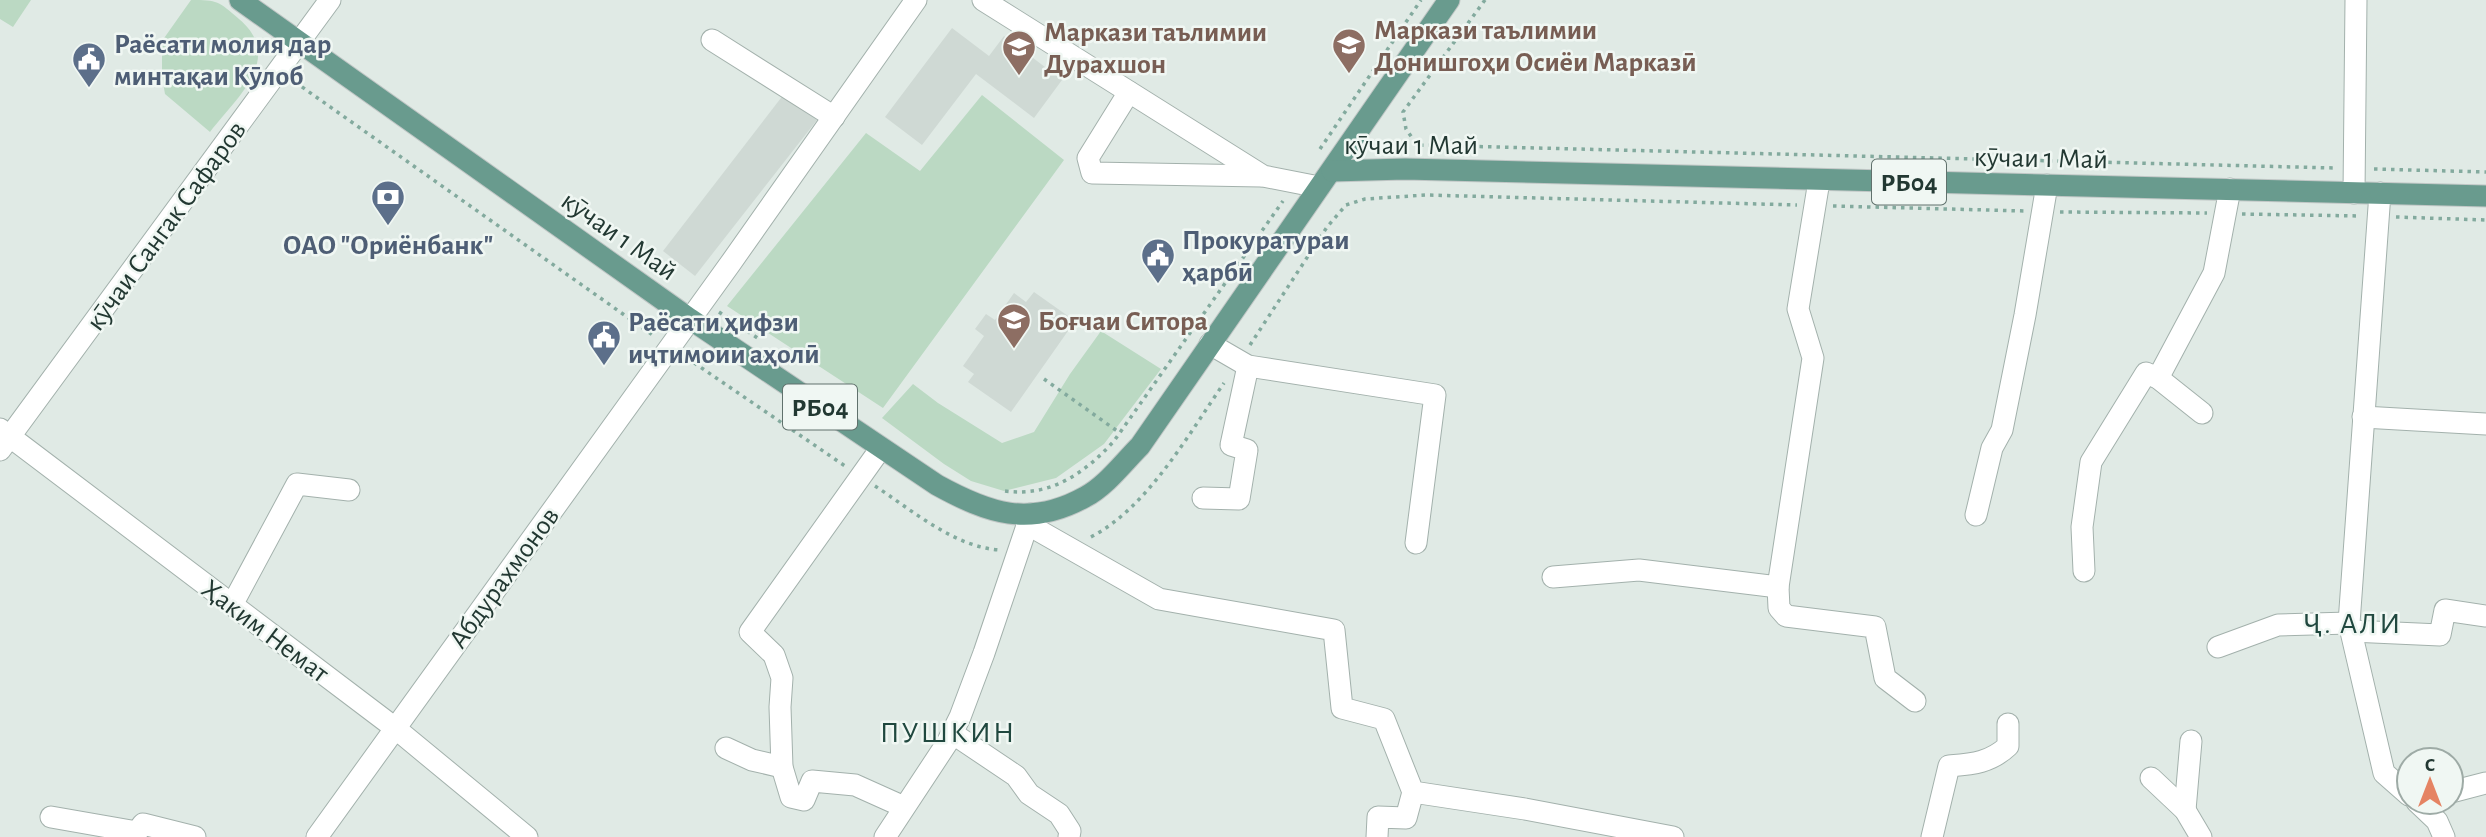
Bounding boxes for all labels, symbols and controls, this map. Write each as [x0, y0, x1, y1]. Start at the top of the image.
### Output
place label: Маркази таълимии Донишгоҳи Осиёи Марказӣ [1374, 17, 1697, 77]
place label: Маркази таълимии Дурахшон [1044, 19, 1267, 79]
school or university icon: Маркази таълимии Донишгоҳи Осиёи Марказӣ [1330, 26, 1368, 75]
school or university icon: Маркази таълимии Дурахшон [1000, 28, 1038, 77]
place label: Раёсати молия дар минтақаи Кӯлоб [114, 31, 331, 91]
public building icon: Раёсати молия дар минтақаи Кӯлоб [70, 40, 108, 89]
street label: кӯчаи Сангак Сафаров [82, 116, 252, 336]
street label: кӯчаи 1 Май [1344, 132, 1478, 160]
street label: кӯчаи 1 Май [1974, 144, 2108, 174]
road number: РБ04 [1872, 160, 1946, 204]
bank icon: ОАО "Ориёнбанк" [369, 178, 407, 227]
street label: кӯчаи 1 Май [556, 187, 682, 287]
place label: Прокуратураи ҳарбӣ [1182, 227, 1350, 287]
place label: ОАО "Ориёнбанк" [283, 232, 493, 260]
public building icon: Прокуратураи ҳарбӣ [1139, 236, 1177, 285]
school or university icon: Боғчаи Ситора [995, 301, 1033, 350]
place label: Боғчаи Ситора [1038, 308, 1208, 336]
place label: Раёсати ҳифзи иҷтимоии аҳолӣ [628, 309, 820, 369]
public building icon: Раёсати ҳифзи иҷтимоии аҳолӣ [585, 318, 623, 367]
road number: РБ04 [783, 384, 857, 430]
street label: Абдурахмонов [444, 503, 565, 654]
street label: Ҳаким Немат [196, 575, 334, 689]
district label: Ҷ. АЛИ [2303, 609, 2403, 639]
district label: ПУШКИН [880, 718, 1016, 748]
north arrow [2395, 746, 2465, 816]
text: С [2425, 756, 2435, 775]

